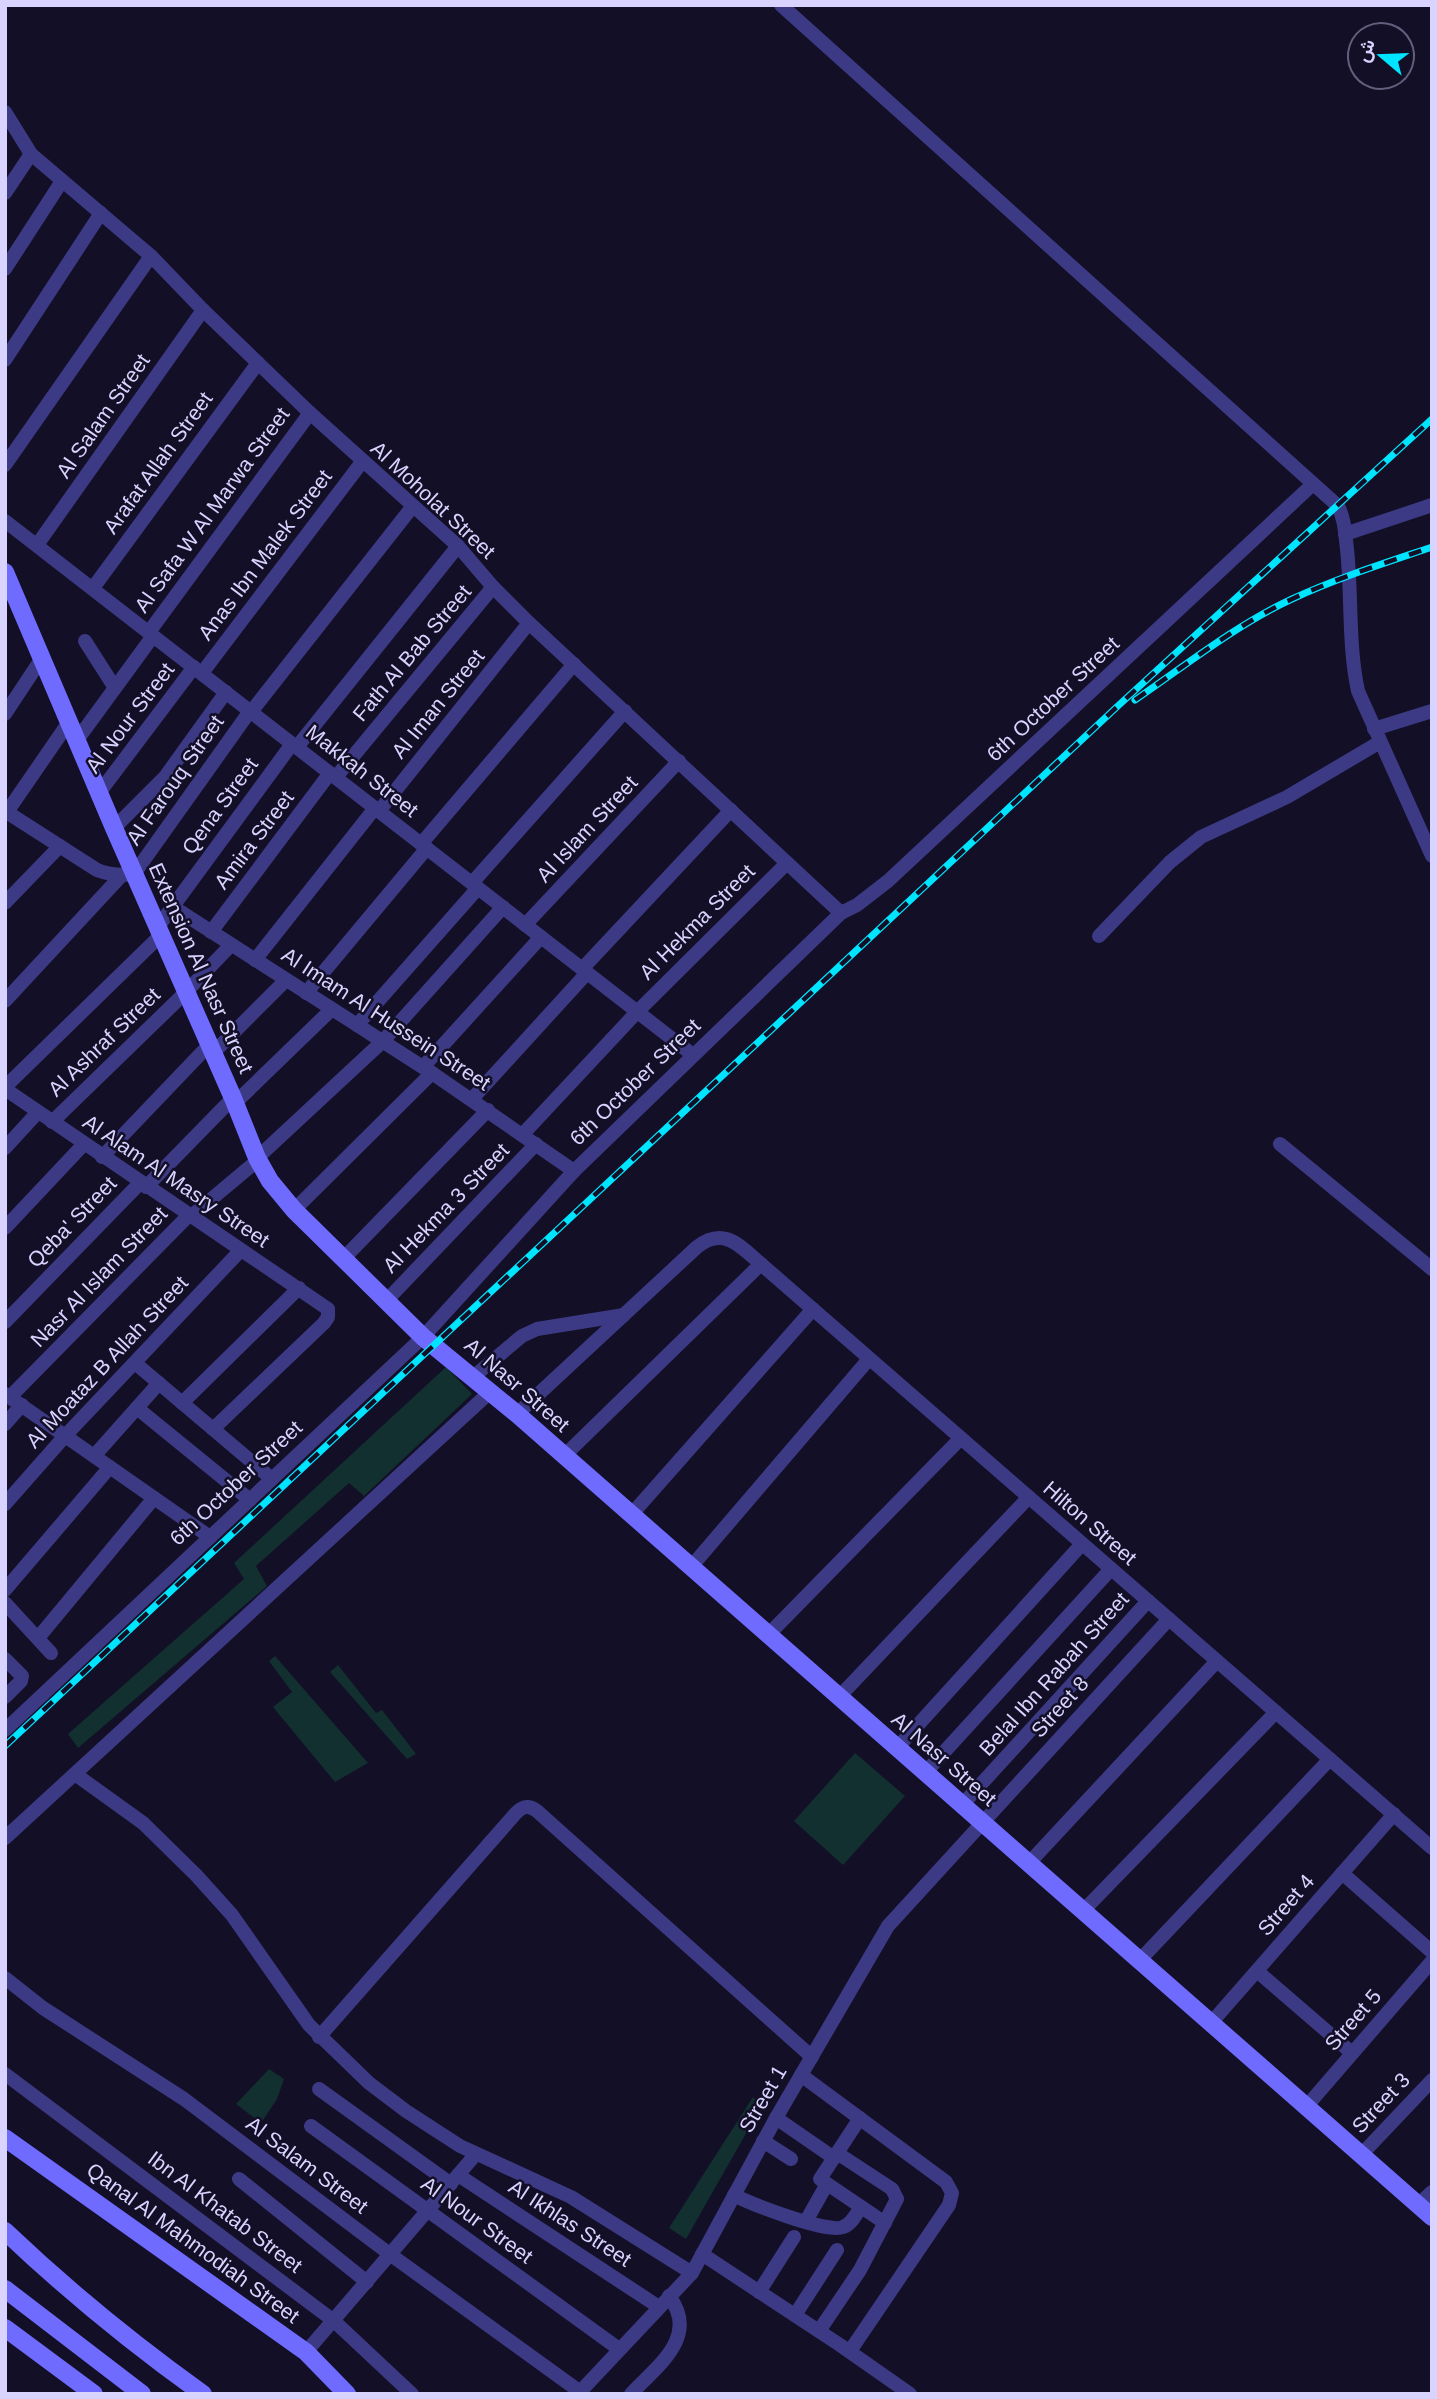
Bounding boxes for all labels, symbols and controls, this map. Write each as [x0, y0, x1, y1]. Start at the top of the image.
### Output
north arrow [1346, 21, 1416, 91]
text: ش [1352, 36, 1380, 65]
street label: Al Salam Street [51, 349, 154, 482]
street label: Arafat Allah Street [99, 387, 217, 538]
street label: Al Safa W Al Marwa Street [130, 403, 294, 617]
street label: Al Moholat Street [367, 436, 500, 563]
street label: Anas Ibn Malek Street [193, 465, 336, 644]
street label: Fath Al Bab Street [348, 580, 475, 725]
street label: 6th October Street [982, 632, 1123, 766]
street label: Al Iman Street [387, 645, 489, 763]
street label: Al Nour Street [81, 658, 179, 777]
street label: Al Farouq Street [121, 710, 228, 849]
street label: Makkah Street [302, 720, 423, 821]
street label: Qena Street [177, 753, 262, 858]
street label: Al Islam Street [532, 771, 642, 886]
street label: Amira Street [209, 786, 298, 893]
street label: Extension Al Nasr Street [145, 859, 258, 1077]
street label: Al Hekma Street [634, 859, 759, 984]
street label: Al Imam Al Hussein Street [278, 943, 495, 1095]
street label: Al Ashraf Street [43, 983, 164, 1101]
street label: 6th October Street [565, 1014, 704, 1150]
street label: Al Alam Al Masry Street [79, 1110, 274, 1252]
street label: Al Hekma 3 Street [378, 1138, 513, 1277]
street label: Qeba' Street [23, 1171, 121, 1272]
street label: Nasr Al Islam Street [26, 1202, 171, 1351]
street label: Al Moataz B Allah Street [21, 1271, 192, 1452]
street label: Al Nasr Street [460, 1333, 574, 1436]
street label: 6th October Street [165, 1416, 306, 1550]
street label: Hilton Street [1039, 1476, 1142, 1569]
street label: Belal Ibn Rabah Street [974, 1587, 1133, 1760]
street label: Street 8 [1026, 1672, 1093, 1742]
street label: Al Nasr Street [887, 1707, 1001, 1810]
street label: Street 4 [1253, 1869, 1319, 1940]
street label: Street 5 [1320, 1984, 1385, 2055]
street label: Street 1 [734, 2061, 791, 2136]
street label: Street 3 [1347, 2068, 1414, 2137]
street label: Al Salam Street [242, 2112, 373, 2218]
street label: Ibn Al Khatab Street [144, 2146, 307, 2277]
street label: Qanal Al Mahmodiah Street [83, 2158, 304, 2327]
street label: Al Nour Street [417, 2172, 538, 2268]
street label: Al Ikhlas Street [505, 2174, 636, 2271]

